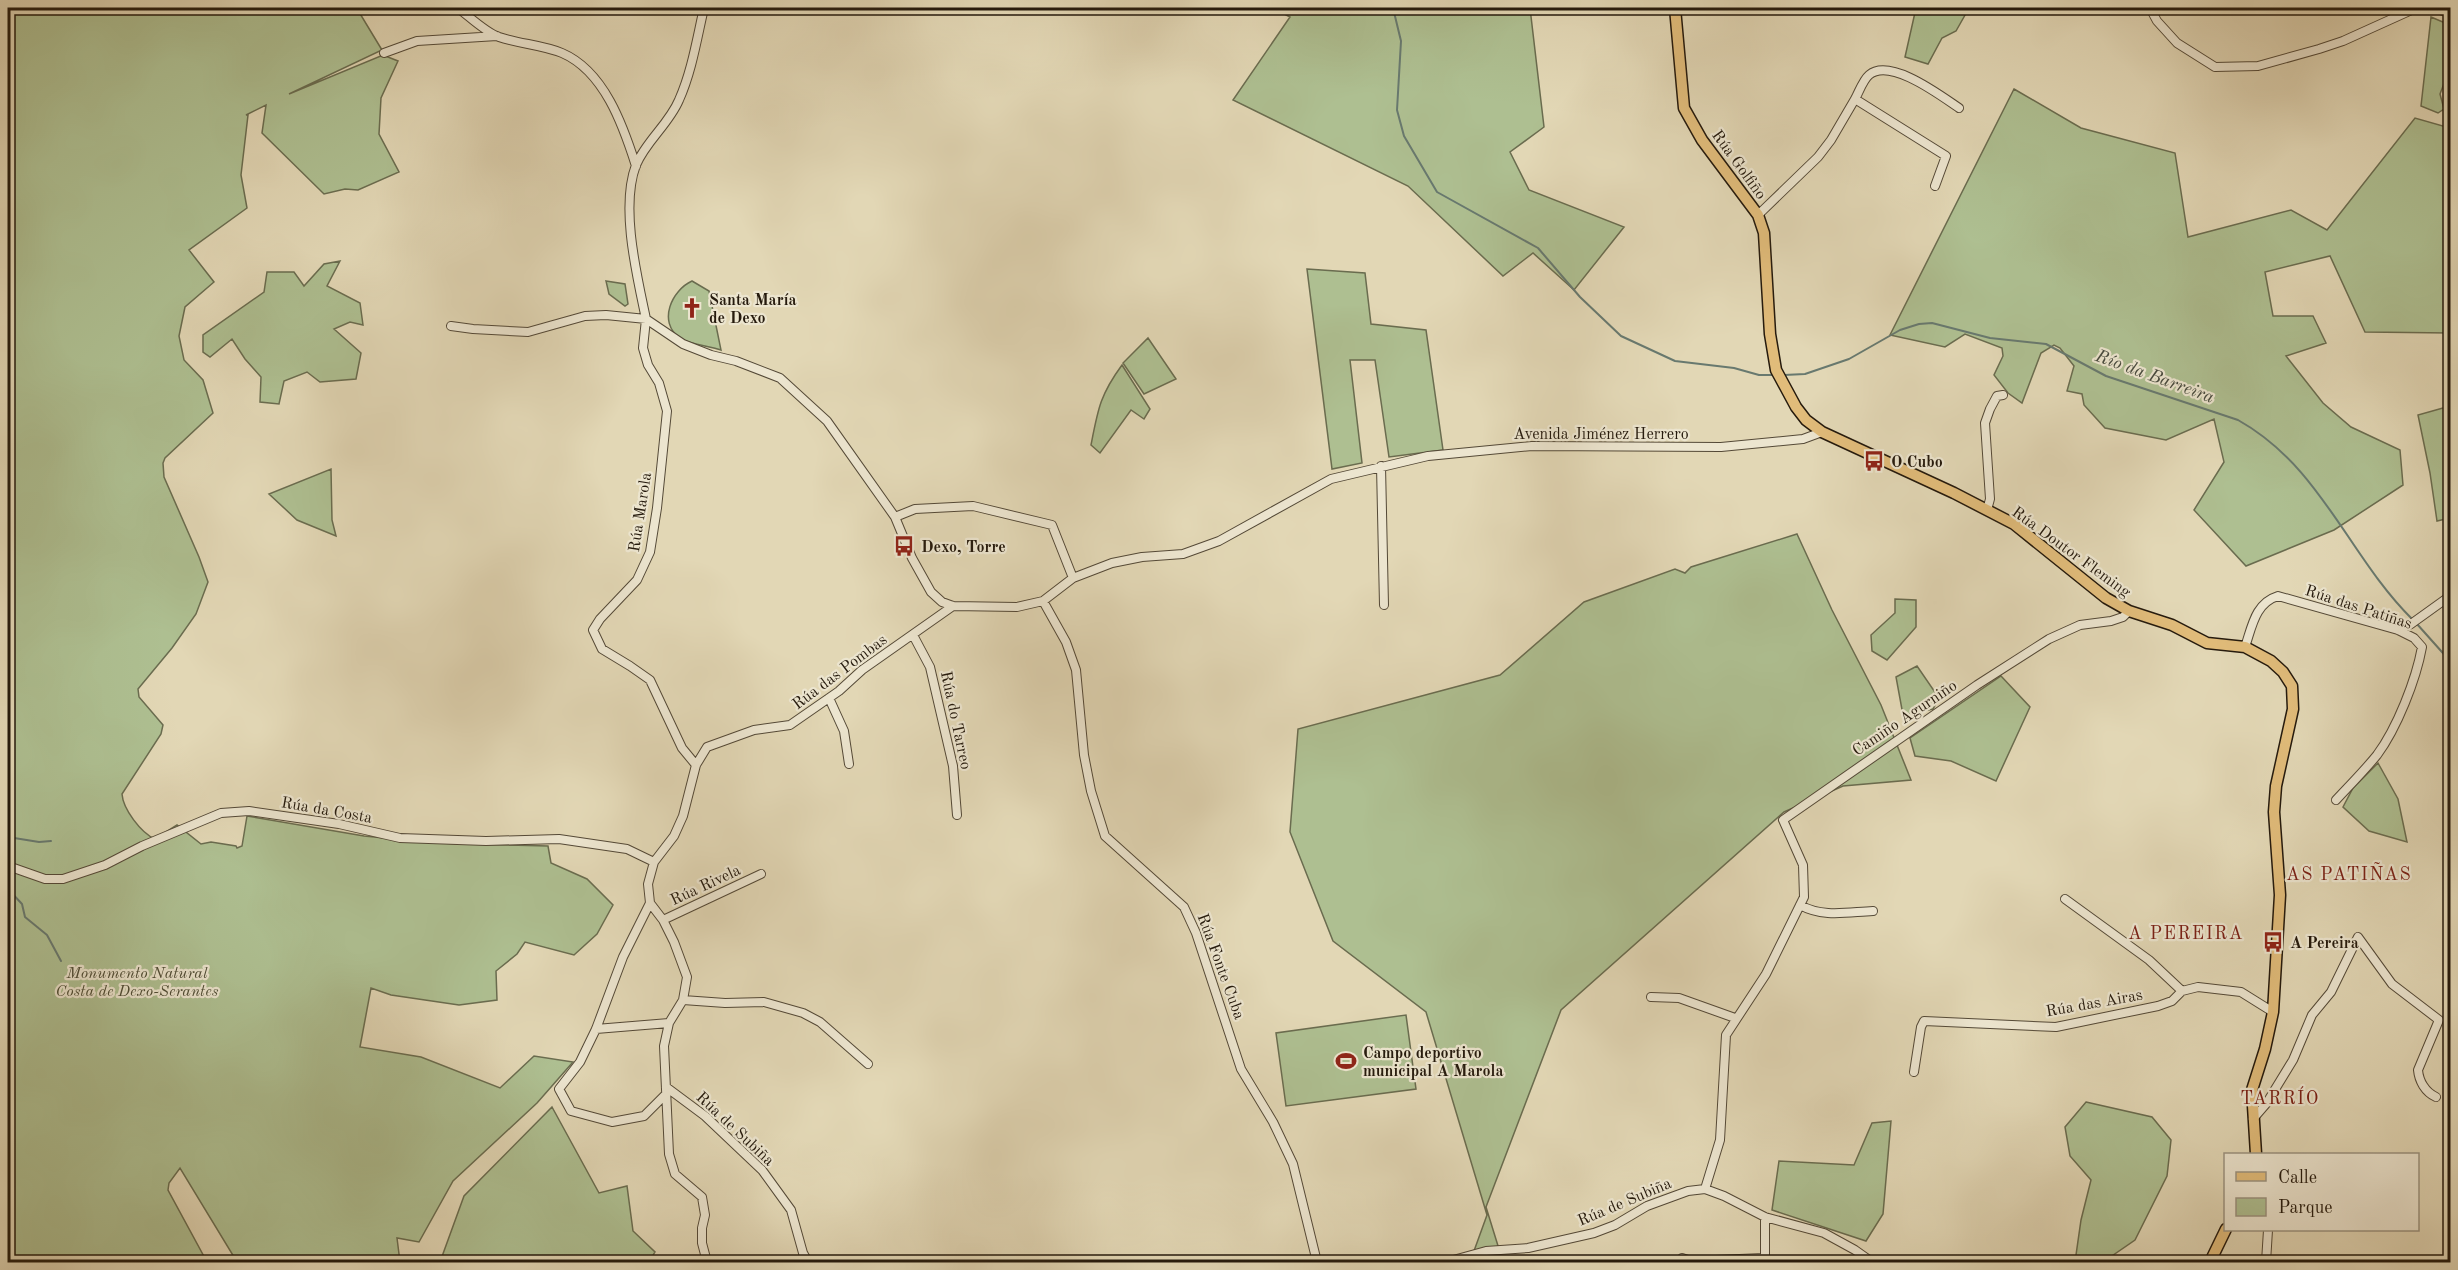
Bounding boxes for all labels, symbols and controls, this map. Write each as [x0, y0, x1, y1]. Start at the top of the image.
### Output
street label: Rúa Golfiño [1708, 128, 1769, 203]
place label: Santa María de Dexo [709, 293, 797, 327]
church icon: Santa María de Dexo [680, 296, 704, 320]
water label: Río da Barreira [2092, 347, 2217, 407]
street label: Avenida Jiménez Herrero [1513, 427, 1689, 443]
bus stop icon: O Cubo [1862, 449, 1886, 473]
place label: O Cubo [1891, 455, 1943, 471]
street label: Rúa Marola [627, 471, 655, 553]
street label: Rúa Doutor Fleming [2008, 504, 2134, 601]
bus stop icon: Dexo, Torre [892, 534, 916, 558]
place label: Dexo, Torre [921, 540, 1006, 556]
street label: Rúa das Patiñas [2303, 583, 2414, 633]
street label: Rúa das Pombas [790, 632, 891, 713]
street label: Rúa do Tarreo [937, 670, 973, 771]
street label: Camiño Agurniño [1850, 678, 1960, 759]
street label: Rúa da Costa [280, 795, 374, 827]
district label: AS PATIÑAS [2286, 861, 2412, 884]
street label: Rúa Rivela [668, 863, 744, 909]
street label: Rúa Fonte Cuba [1194, 912, 1247, 1022]
district label: A PEREIRA [2128, 925, 2244, 943]
bus stop icon: A Pereira [2261, 930, 2285, 954]
place label: A Pereira [2290, 936, 2359, 952]
park label: Monumento Natural Costa de Dexo-Serantes [56, 966, 219, 1000]
street label: Rúa das Airas [2045, 988, 2144, 1020]
place label: Campo deportivo municipal A Marola [1363, 1046, 1504, 1080]
sports icon: Campo deportivo municipal A Marola [1334, 1049, 1358, 1073]
district label: TARRÍO [2240, 1086, 2320, 1108]
street label: Rúa de Subiña [693, 1089, 777, 1170]
legend [2224, 1153, 2419, 1231]
text: Calle [2278, 1169, 2317, 1187]
street label: Rúa de Subiña [1576, 1176, 1674, 1230]
text: Parque [2278, 1199, 2333, 1217]

